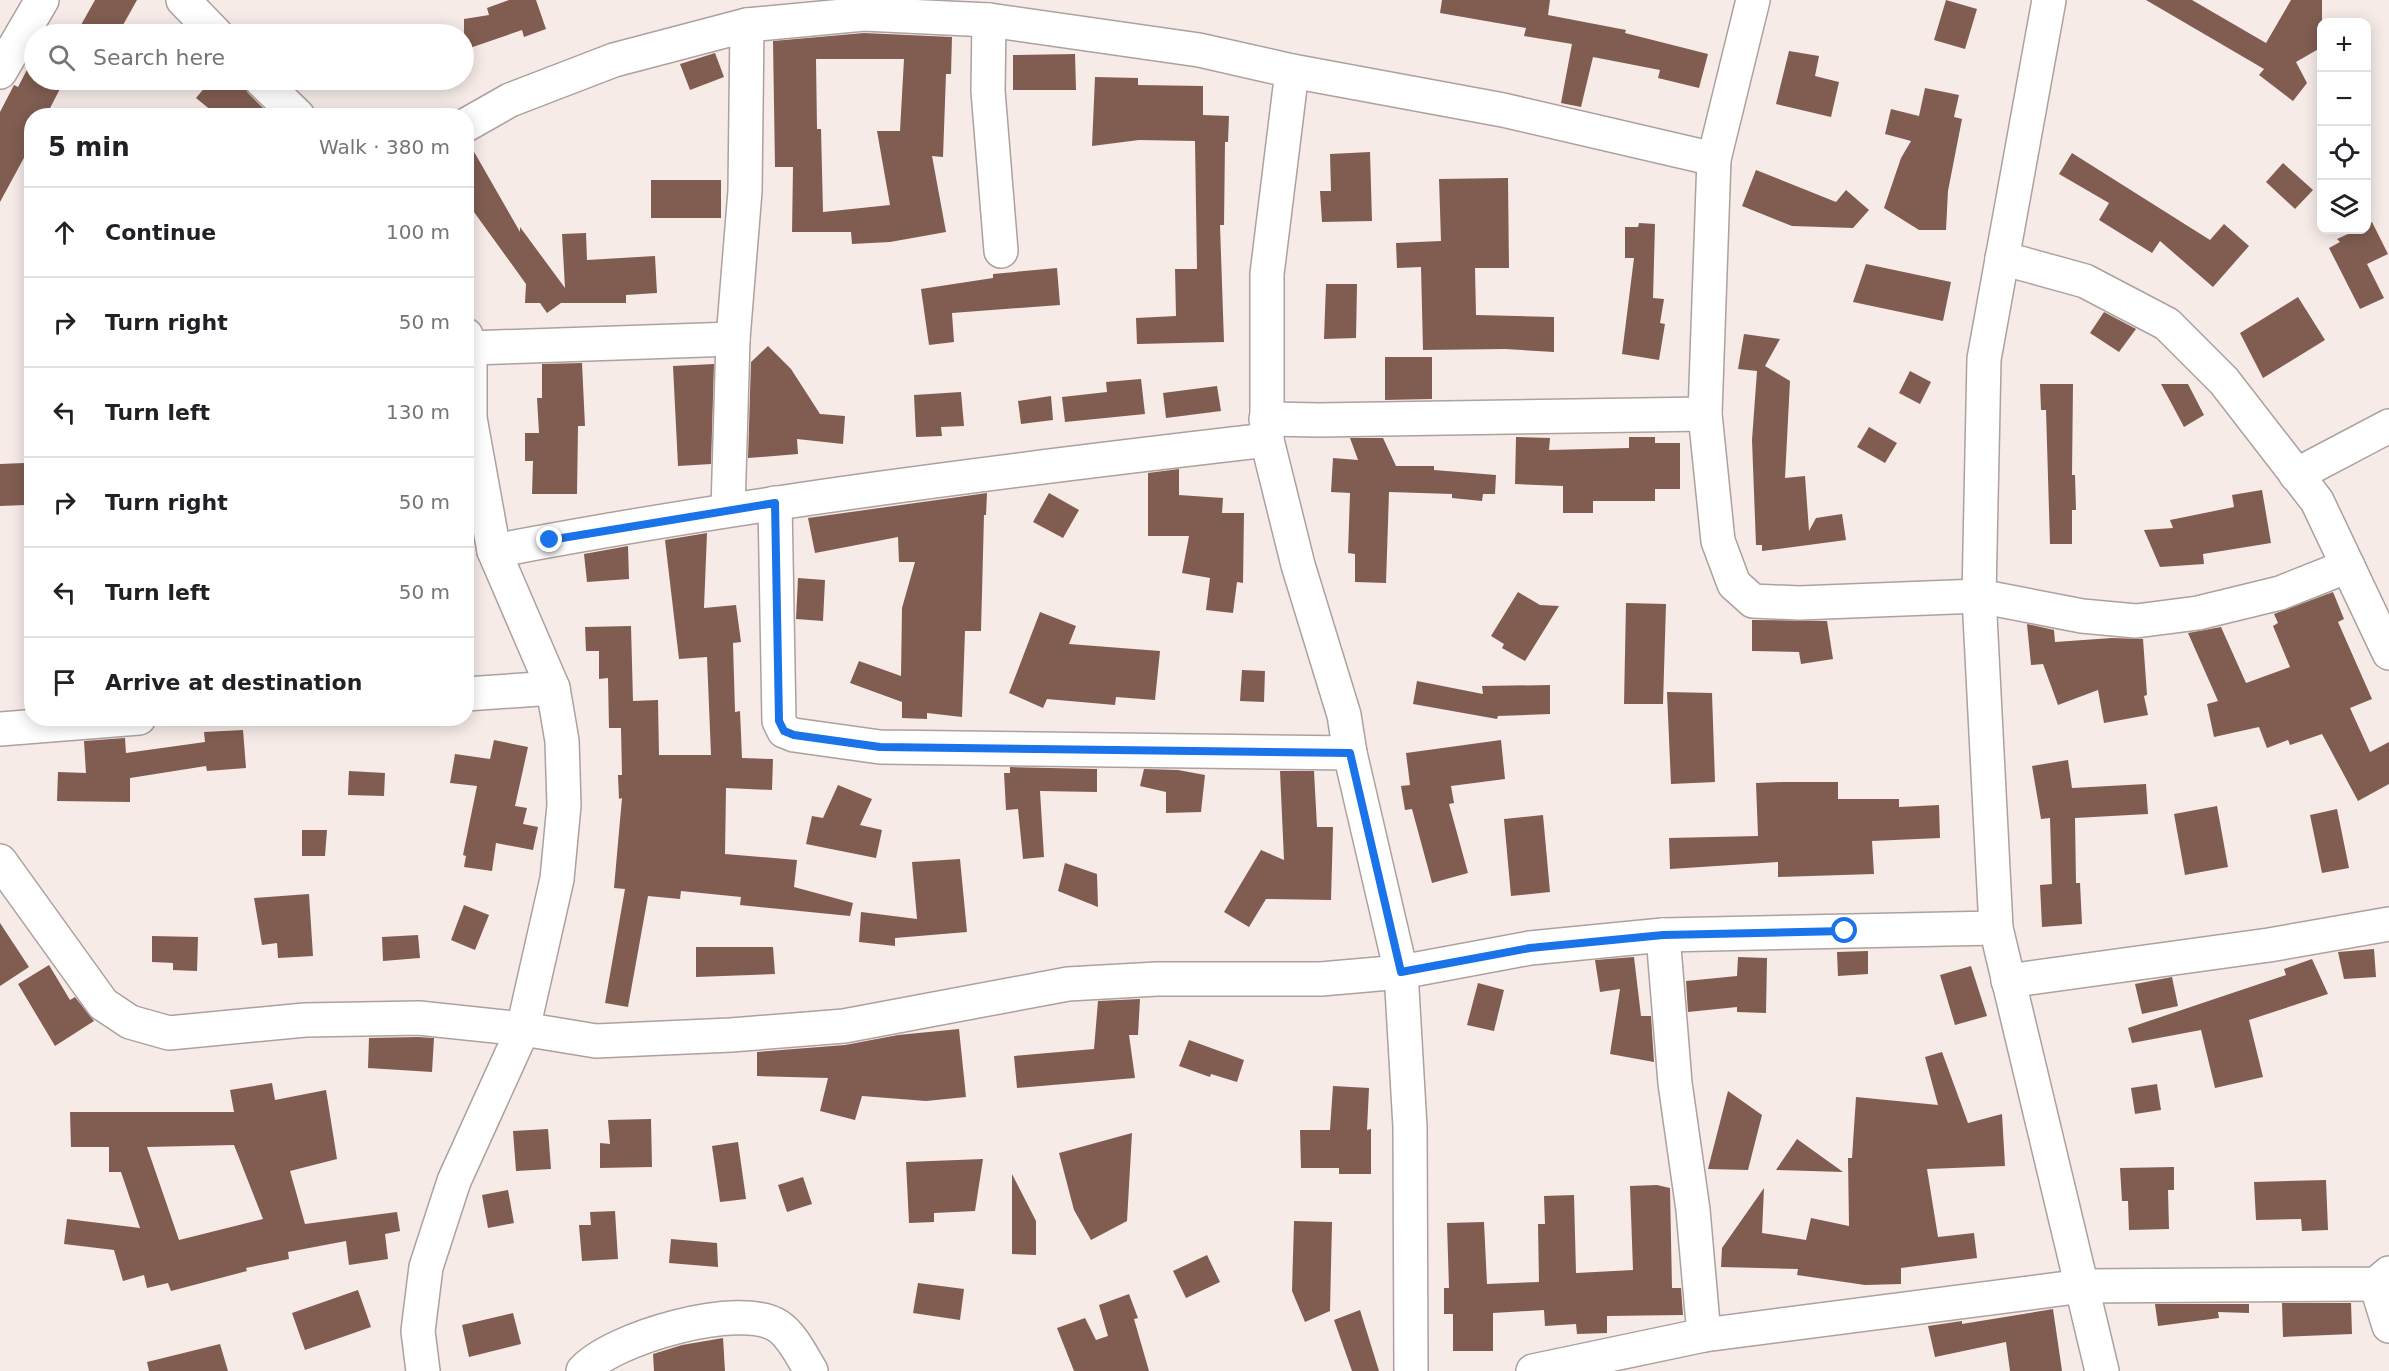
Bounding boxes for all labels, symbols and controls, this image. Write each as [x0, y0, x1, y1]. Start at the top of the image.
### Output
map controls [2317, 18, 2371, 234]
button: + [2317, 18, 2371, 72]
search box [24, 24, 474, 90]
icon: search [45, 41, 78, 74]
text: Search here [93, 45, 225, 70]
button: − [2317, 72, 2371, 126]
button: locate [2317, 126, 2371, 180]
text: 5 min [48, 132, 130, 162]
text: Walk · 380 m [319, 135, 450, 159]
button: layers [2317, 180, 2371, 234]
icon: ahead [48, 216, 81, 249]
text: Continue [105, 220, 216, 245]
text: 100 m [386, 220, 450, 244]
icon: right [48, 306, 81, 339]
text: Turn right [105, 310, 228, 335]
text: 50 m [399, 310, 450, 334]
icon: left [48, 396, 81, 429]
text: Turn left [105, 400, 210, 425]
text: 130 m [386, 400, 450, 424]
icon: right [48, 486, 81, 519]
text: Turn right [105, 490, 228, 515]
text: 50 m [399, 490, 450, 514]
route end [536, 526, 562, 552]
icon: left [48, 576, 81, 609]
text: Turn left [105, 580, 210, 605]
text: 50 m [399, 580, 450, 604]
icon: arrive [48, 666, 81, 699]
text: Arrive at destination [105, 670, 362, 695]
route start [1831, 917, 1857, 943]

